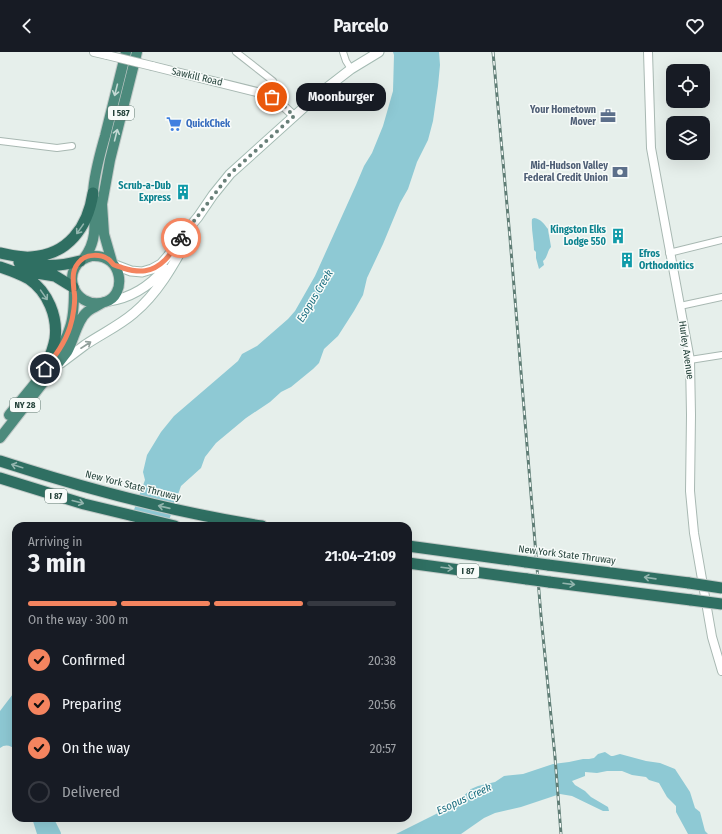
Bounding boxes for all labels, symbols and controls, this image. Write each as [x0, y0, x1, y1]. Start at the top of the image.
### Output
icon: back [16, 15, 38, 37]
text: Parcelo [333, 15, 389, 37]
icon: heart [684, 15, 706, 37]
map controls [666, 64, 710, 160]
button: locate [666, 64, 710, 108]
street label: Sawkill Road [170, 65, 224, 89]
pin [255, 80, 289, 114]
one-way arrow [112, 83, 119, 96]
callout: Moonburger [296, 83, 386, 111]
icon: bag [261, 86, 283, 108]
text: Moonburger [308, 89, 374, 104]
place label: Your Hometown Mover [529, 104, 596, 128]
road number: I 587 [108, 106, 134, 120]
office icon: Your Hometown Mover [599, 107, 617, 125]
supermarket icon: QuickChek [165, 115, 183, 133]
button: layers [666, 116, 710, 160]
place label: QuickChek [186, 118, 231, 130]
one-way arrow [112, 129, 120, 142]
place label: Mid-Hudson Valley Federal Credit Union [524, 160, 608, 184]
bank icon: Mid-Hudson Valley Federal Credit Union [611, 163, 629, 181]
place label: Scrub-a-Dub Express [118, 180, 172, 204]
building icon: Scrub-a-Dub Express [174, 183, 192, 201]
courier [161, 218, 201, 258]
one-way arrow [76, 223, 84, 234]
place label: Kingston Elks Lodge 550 [550, 224, 607, 248]
icon: bike [170, 227, 192, 249]
building icon: Kingston Elks Lodge 550 [609, 227, 627, 245]
place label: Efros Orthodontics [639, 248, 695, 272]
building icon: Efros Orthodontics [618, 251, 636, 269]
water label: Esopus Creek [294, 267, 336, 325]
one-way arrow [40, 289, 48, 300]
street label: Hurley Avenue [676, 320, 696, 380]
one-way arrow [80, 341, 91, 349]
pin [28, 352, 62, 386]
icon: home [34, 358, 56, 380]
road number: NY 28 [10, 398, 40, 412]
one-way arrow [11, 462, 24, 469]
street label: New York State Thruway [84, 468, 182, 504]
road number: I 87 [45, 489, 67, 503]
one-way arrow [71, 499, 84, 506]
one-way arrow [157, 502, 170, 510]
text: Arriving in [28, 534, 82, 549]
street label: New York State Thruway [518, 543, 617, 567]
text: 21:04–21:09 [325, 547, 396, 565]
text: 3 min [28, 548, 86, 579]
one-way arrow [440, 564, 453, 572]
road number: I 87 [457, 564, 479, 578]
one-way arrow [644, 574, 657, 582]
one-way arrow [562, 580, 575, 588]
text: On the way · 300 m [28, 612, 128, 627]
icon: check [28, 649, 50, 671]
text: Confirmed [62, 651, 125, 669]
text: 20:38 [368, 653, 396, 668]
icon: check [28, 693, 50, 715]
text: Preparing [62, 695, 121, 713]
text: 20:56 [368, 697, 396, 712]
icon: check [28, 737, 50, 759]
text: On the way [62, 739, 130, 757]
text: 20:57 [370, 741, 396, 756]
water label: Esopus Creek [435, 780, 494, 817]
text: Delivered [62, 783, 120, 801]

